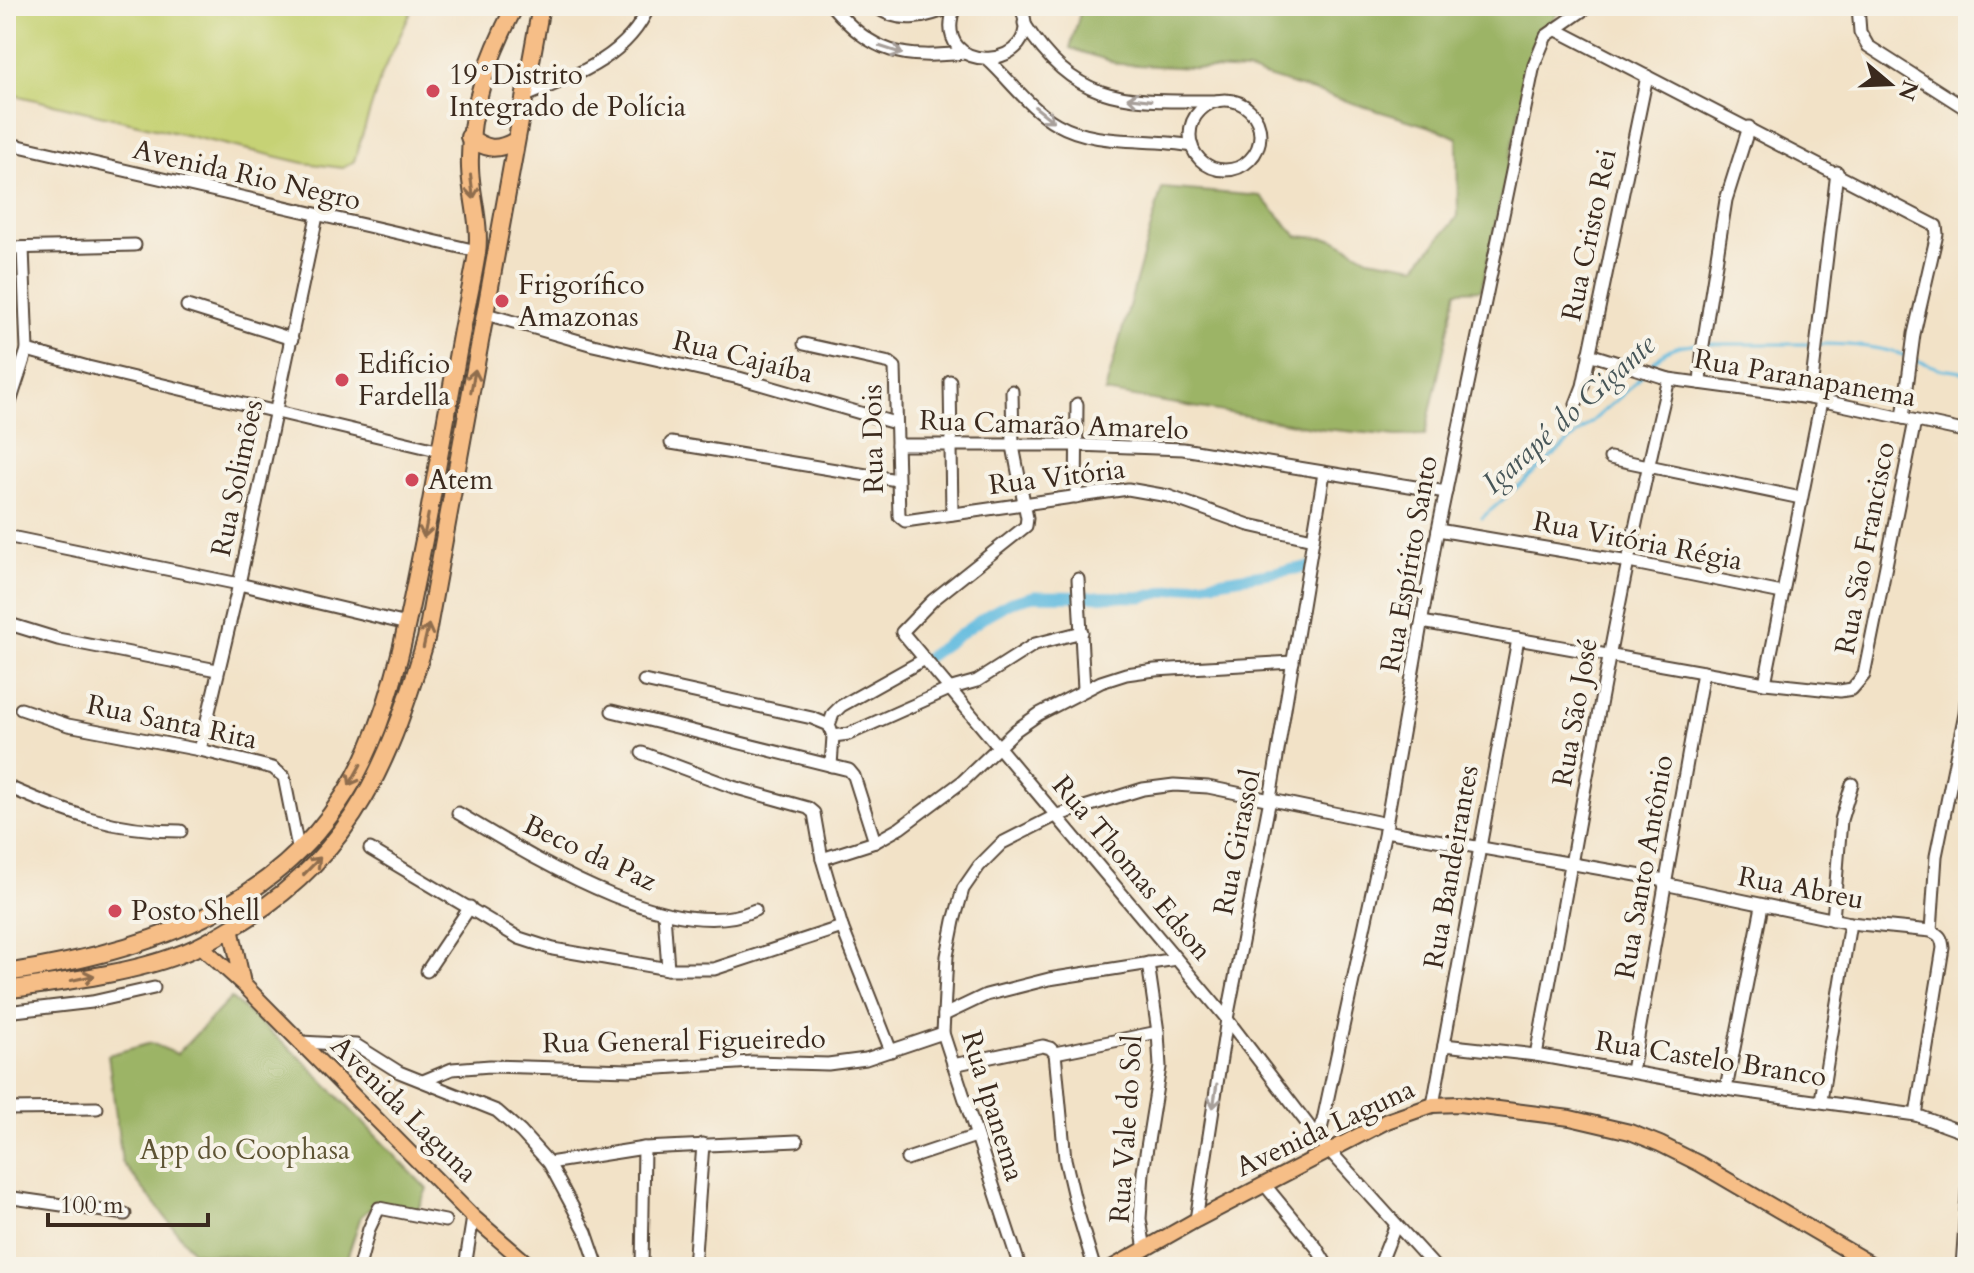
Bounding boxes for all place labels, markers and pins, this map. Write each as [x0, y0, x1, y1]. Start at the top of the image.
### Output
place label: 19°Distrito Integrado de Polícia [449, 56, 686, 126]
marker: 19°Distrito Integrado de Polícia [424, 82, 442, 100]
place label: Frigorífico Amazonas [518, 266, 645, 336]
marker: Frigorífico Amazonas [493, 292, 511, 310]
place label: Edifício Fardella [358, 345, 450, 415]
marker: Edifício Fardella [333, 371, 351, 389]
place label: Atem [428, 461, 493, 499]
marker: Atem [403, 471, 421, 489]
place label: Posto Shell [131, 892, 260, 930]
marker: Posto Shell [106, 902, 124, 920]

